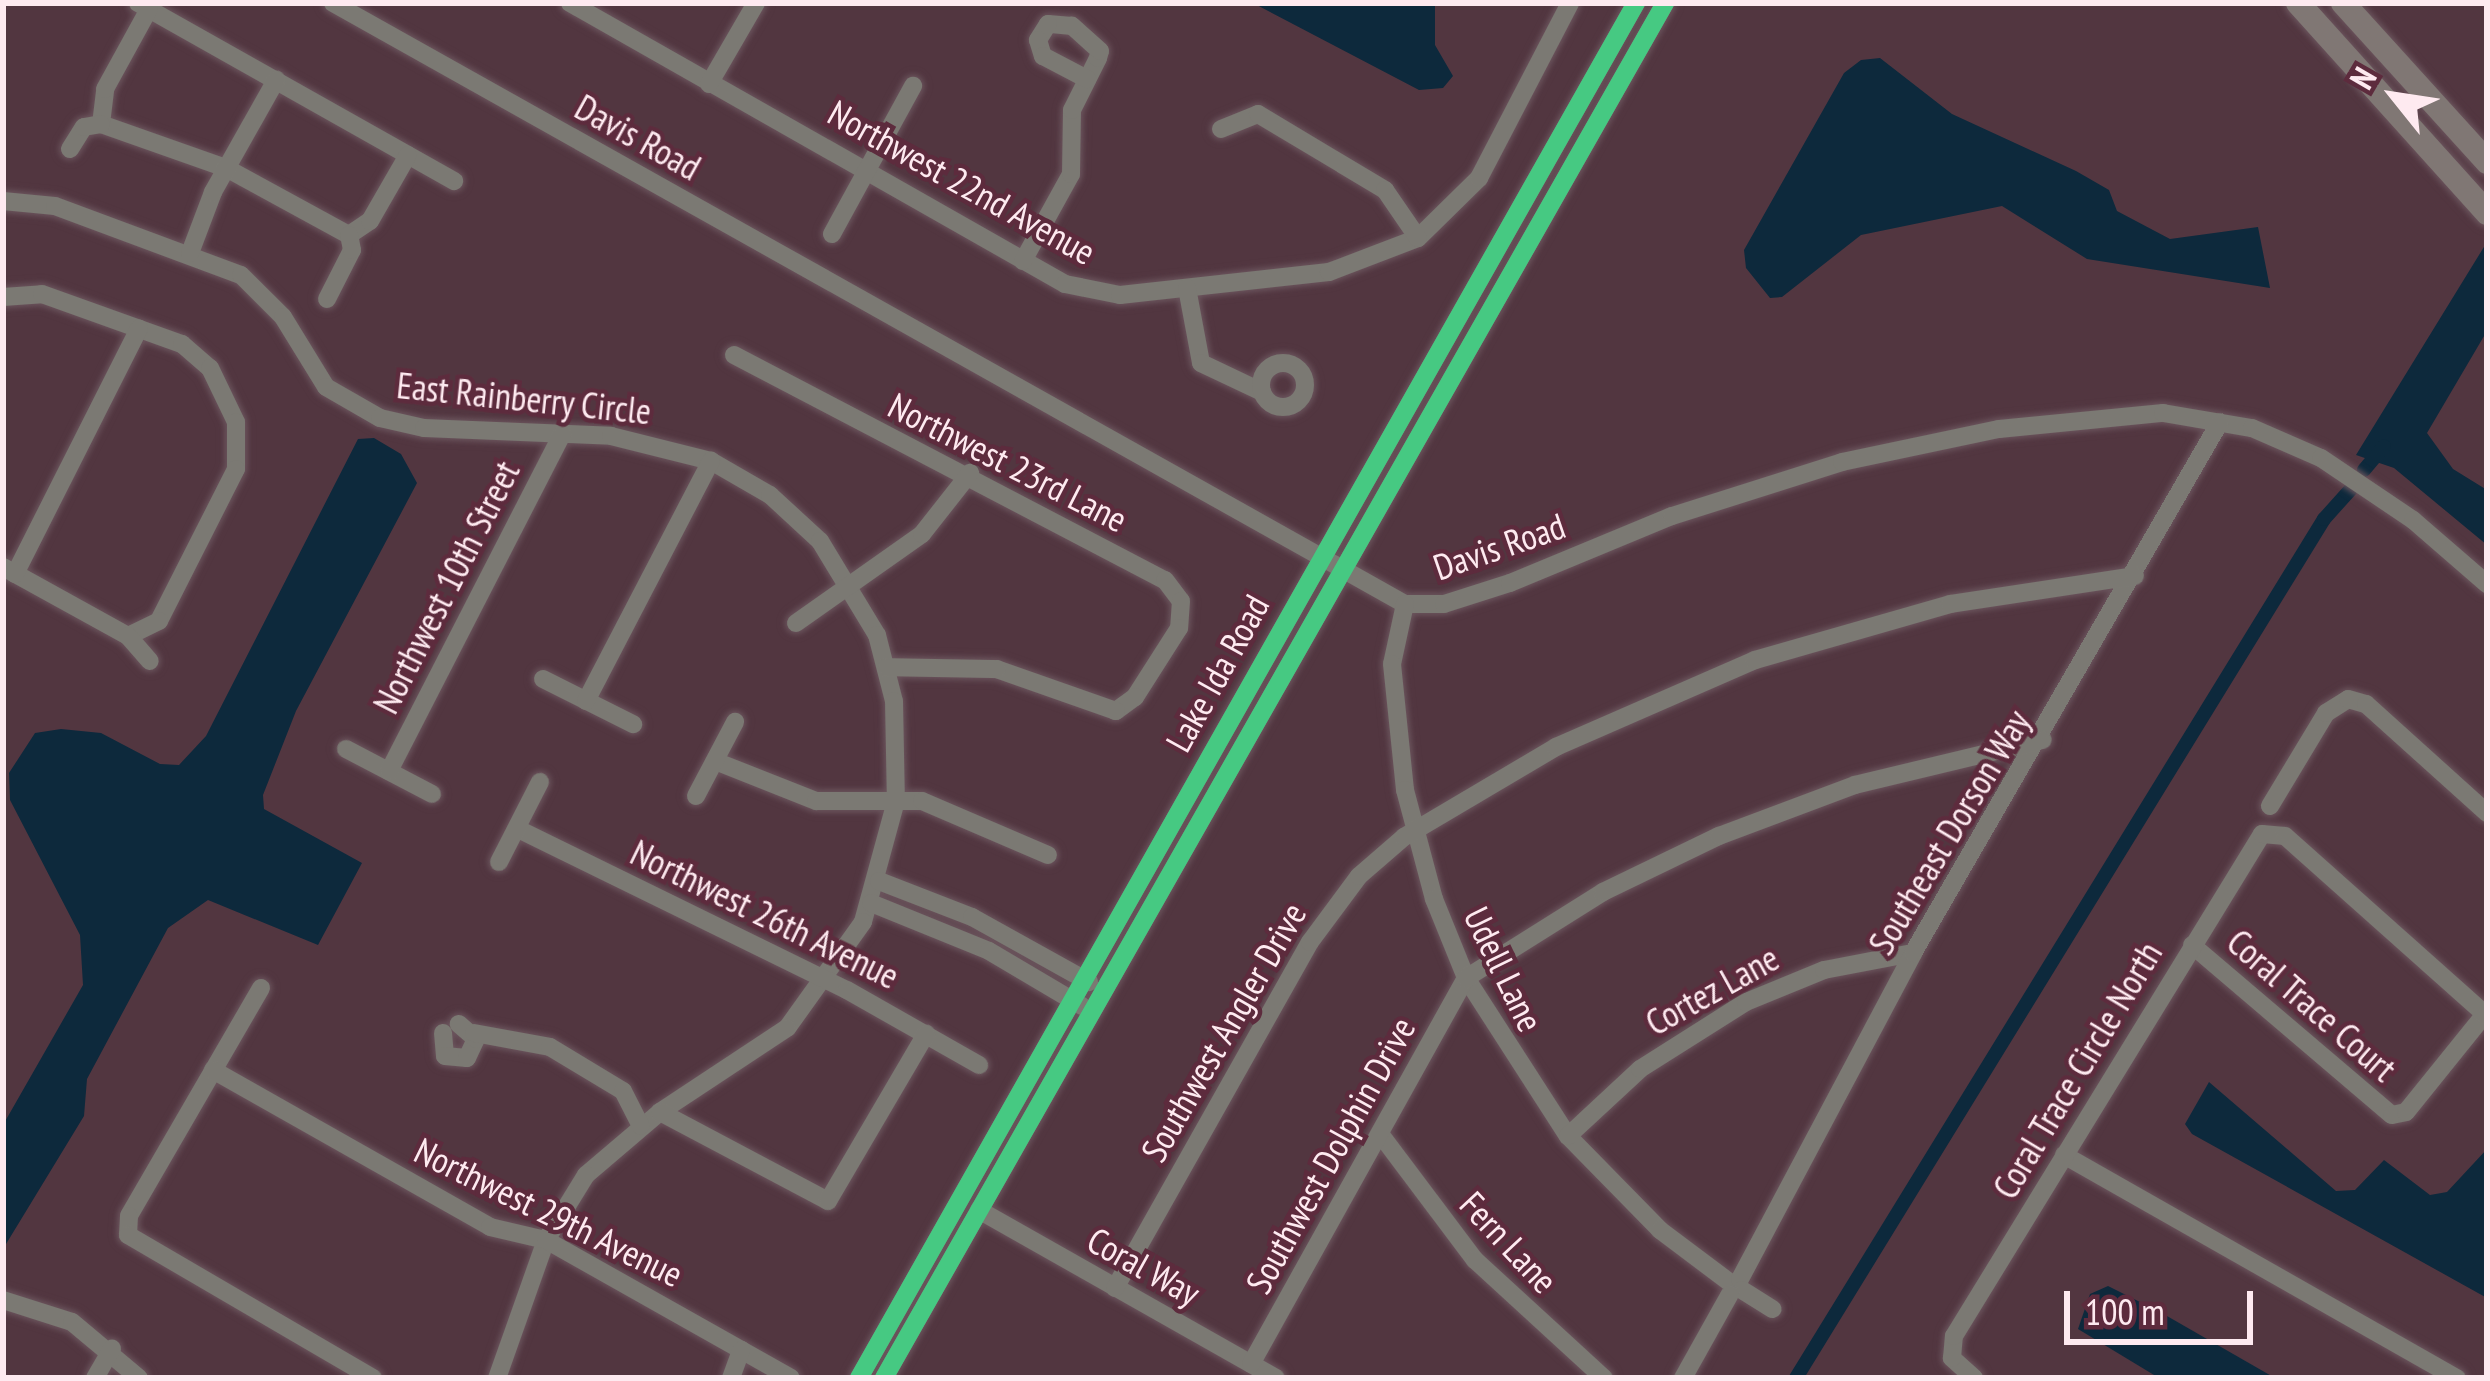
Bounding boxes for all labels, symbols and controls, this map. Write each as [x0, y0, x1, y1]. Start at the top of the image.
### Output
north arrow [2334, 36, 2454, 156]
text: N [2339, 59, 2385, 96]
street label: Davis Road [568, 85, 708, 189]
street label: Northwest 22nd Avenue [821, 91, 1103, 273]
street label: East Rainberry Circle [394, 363, 654, 433]
street label: Northwest 23rd Lane [882, 383, 1134, 541]
street label: Northwest 10th Street [364, 454, 528, 720]
street label: Davis Road [1428, 503, 1570, 589]
street label: Lake Ida Road [1156, 587, 1278, 759]
street label: Southeast Dorson Way [1859, 702, 2039, 962]
street label: Northwest 26th Avenue [624, 830, 906, 998]
street label: Southwest Angler Drive [1131, 895, 1315, 1169]
street label: Udell Lane [1455, 900, 1553, 1038]
street label: Coral Trace Court [2218, 920, 2406, 1090]
street label: Coral Trace Circle North [1983, 933, 2171, 1207]
street label: Cortez Lane [1638, 936, 1786, 1044]
street label: Southwest Dolphin Drive [1236, 1009, 1424, 1301]
street label: Northwest 29th Avenue [408, 1128, 690, 1296]
street label: Fern Lane [1451, 1182, 1567, 1302]
street label: Coral Way [1080, 1217, 1208, 1315]
scale bar [2070, 1267, 2259, 1341]
text: 100 m [2085, 1288, 2165, 1335]

